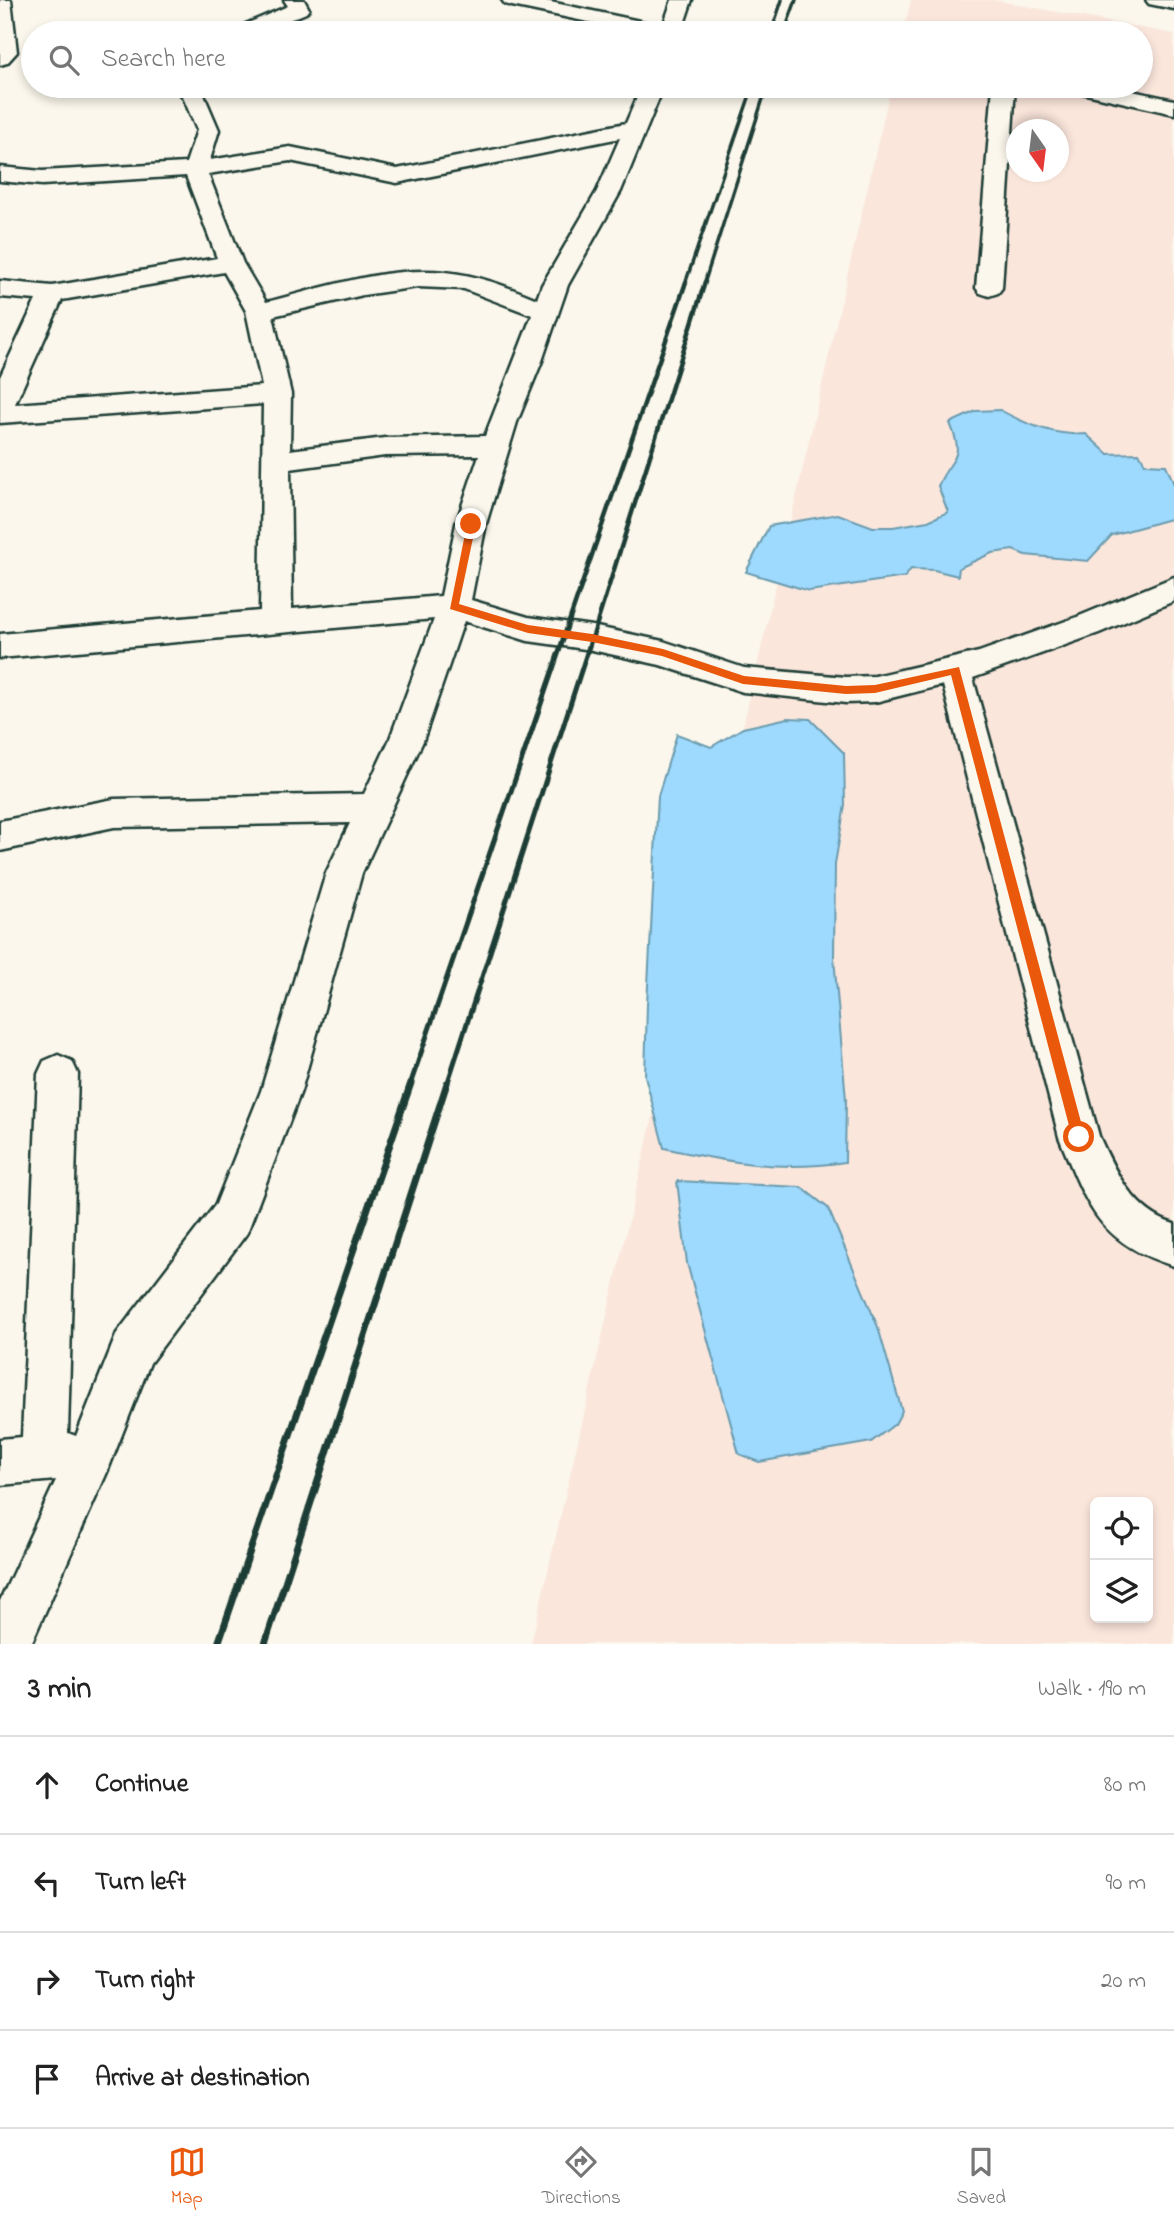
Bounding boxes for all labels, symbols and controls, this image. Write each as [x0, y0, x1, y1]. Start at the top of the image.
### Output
search box [21, 21, 1153, 98]
icon: search [45, 41, 83, 79]
text: Search here [101, 41, 226, 79]
north arrow [1006, 119, 1069, 182]
route end [455, 508, 486, 539]
route start [1063, 1121, 1094, 1152]
map controls [1090, 1497, 1153, 1623]
button: locate [1090, 1497, 1153, 1560]
button: layers [1090, 1560, 1153, 1623]
text: 3 min [28, 1668, 91, 1712]
text: Walk · 190 m [1038, 1673, 1146, 1706]
icon: ahead [28, 1766, 66, 1804]
text: Continue [95, 1766, 188, 1804]
text: 80 m [1104, 1769, 1146, 1802]
icon: left [28, 1864, 66, 1902]
text: Turn left [95, 1864, 186, 1902]
text: 90 m [1106, 1867, 1146, 1900]
icon: right [28, 1962, 66, 2000]
text: Turn right [95, 1962, 195, 2000]
text: 20 m [1101, 1965, 1146, 1998]
icon: arrive [28, 2060, 66, 2098]
text: Arrive at destination [95, 2060, 310, 2098]
tab: Map [168, 2143, 206, 2212]
tab: Directions [542, 2143, 621, 2212]
tab: Saved [957, 2143, 1006, 2212]

